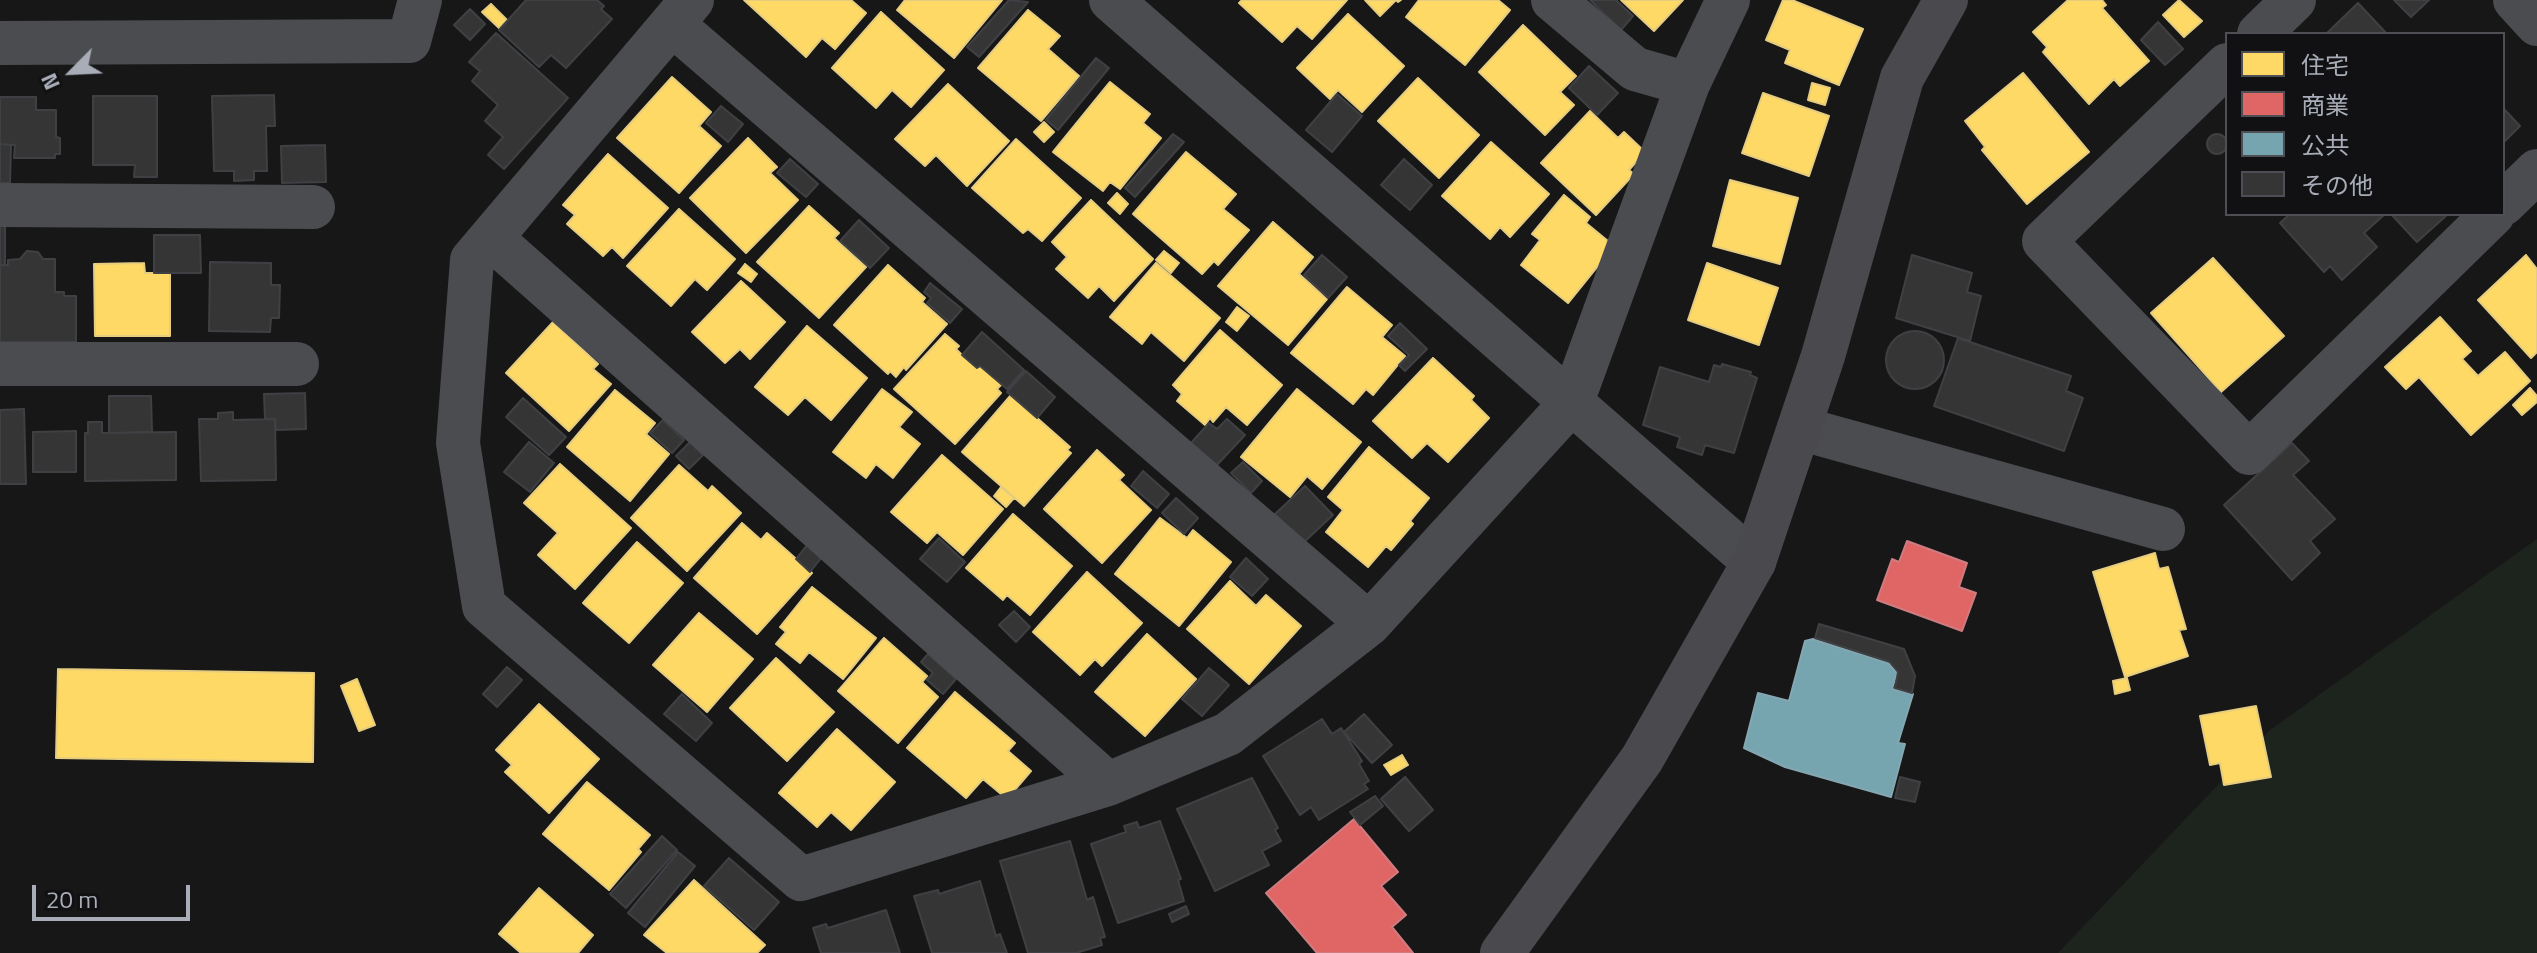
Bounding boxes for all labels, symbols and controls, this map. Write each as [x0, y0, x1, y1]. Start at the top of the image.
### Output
north arrow [32, 32, 112, 112]
legend [2225, 32, 2505, 216]
text: 住宅 [2301, 47, 2349, 83]
text: N [31, 68, 69, 96]
text: 商業 [2301, 87, 2349, 123]
text: 公共 [2301, 127, 2349, 163]
text: その他 [2301, 167, 2373, 203]
scale bar [36, 869, 194, 919]
text: 20 m [46, 881, 98, 917]

